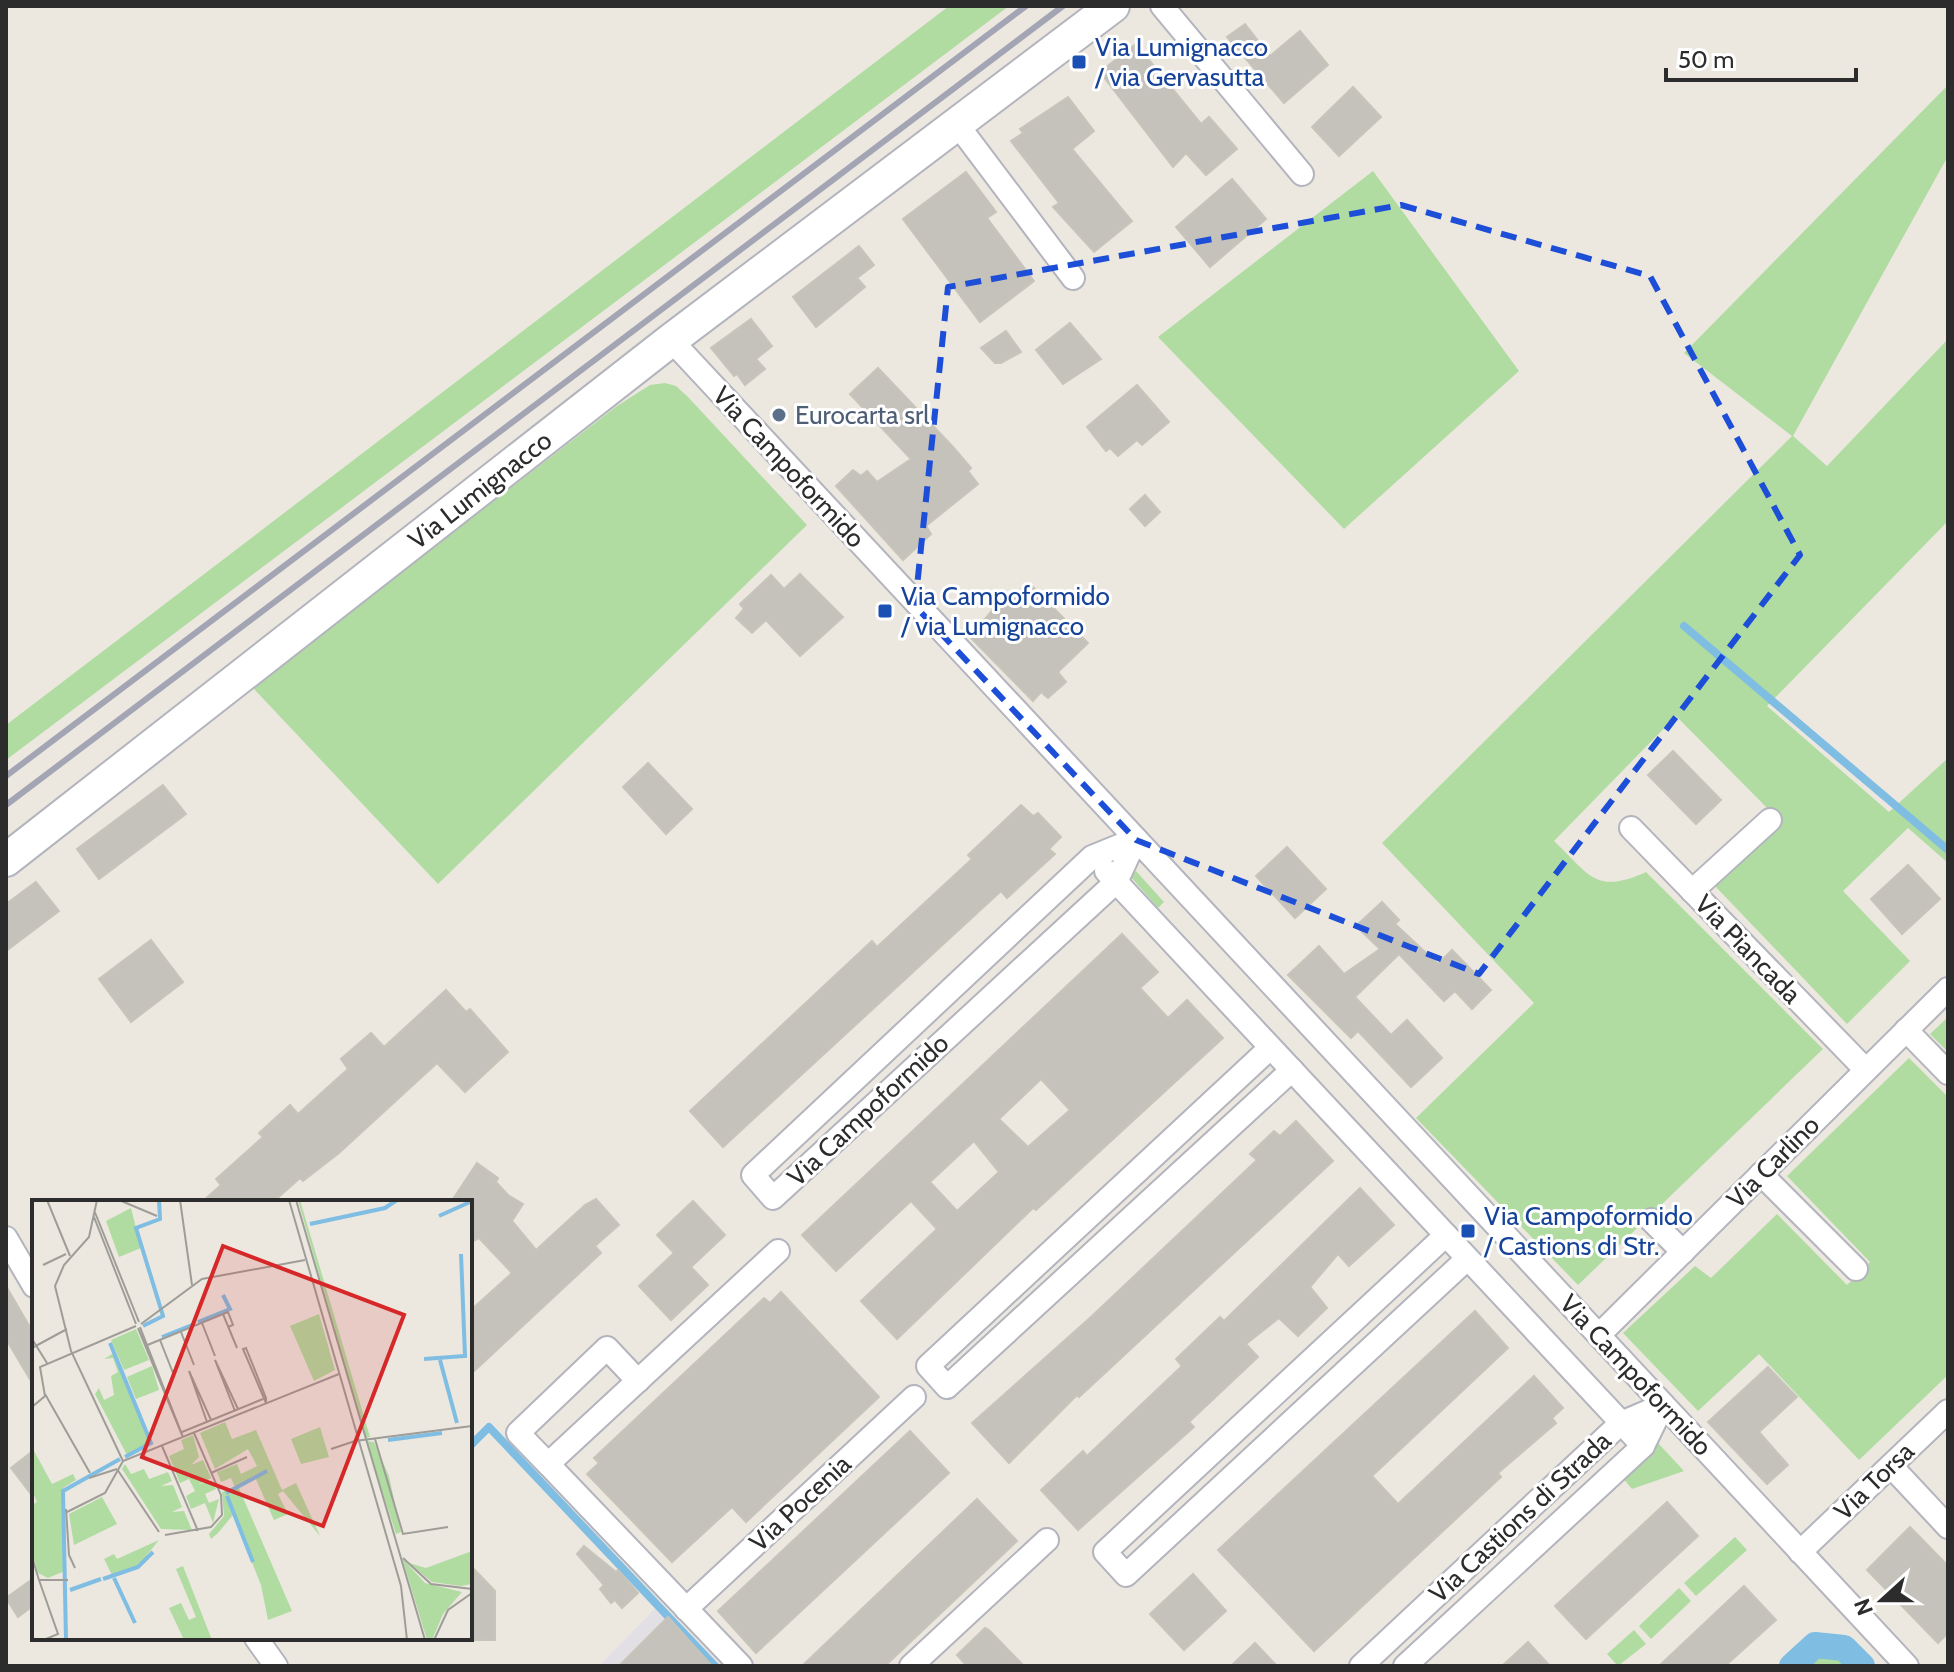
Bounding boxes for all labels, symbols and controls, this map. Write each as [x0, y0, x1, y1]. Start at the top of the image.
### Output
place label: Via Lumignacco / via Gervasutta [1094, 31, 1268, 93]
scale bar [1666, 32, 1856, 82]
text: 50 m [1678, 45, 1734, 74]
marker: Via Lumignacco / via Gervasutta [1070, 53, 1088, 71]
street label: Via Campoformido [706, 380, 872, 554]
place label: Eurocarta srl [795, 399, 929, 431]
marker: Eurocarta srl [770, 406, 788, 424]
street label: Via Lumignacco [402, 424, 558, 556]
place label: Via Campoformido / via Lumignacco [900, 580, 1110, 642]
marker: Via Campoformido / via Lumignacco [876, 602, 894, 620]
street label: Via Piancada [1688, 888, 1808, 1011]
street label: Via Campoformido [781, 1027, 955, 1193]
street label: Via Carlino [1720, 1109, 1826, 1215]
inset map [32, 1200, 472, 1640]
place label: Via Campoformido / Castions di Str. [1483, 1200, 1693, 1262]
marker: Via Campoformido / Castions di Str. [1459, 1222, 1477, 1240]
street label: Via Campoformido [1553, 1288, 1719, 1462]
street label: Via Castions di Strada [1423, 1424, 1618, 1609]
street label: Via Torsa [1827, 1435, 1921, 1527]
street label: Via Pocenia [743, 1448, 858, 1558]
north arrow [1842, 1560, 1922, 1640]
text: N [1848, 1595, 1879, 1619]

